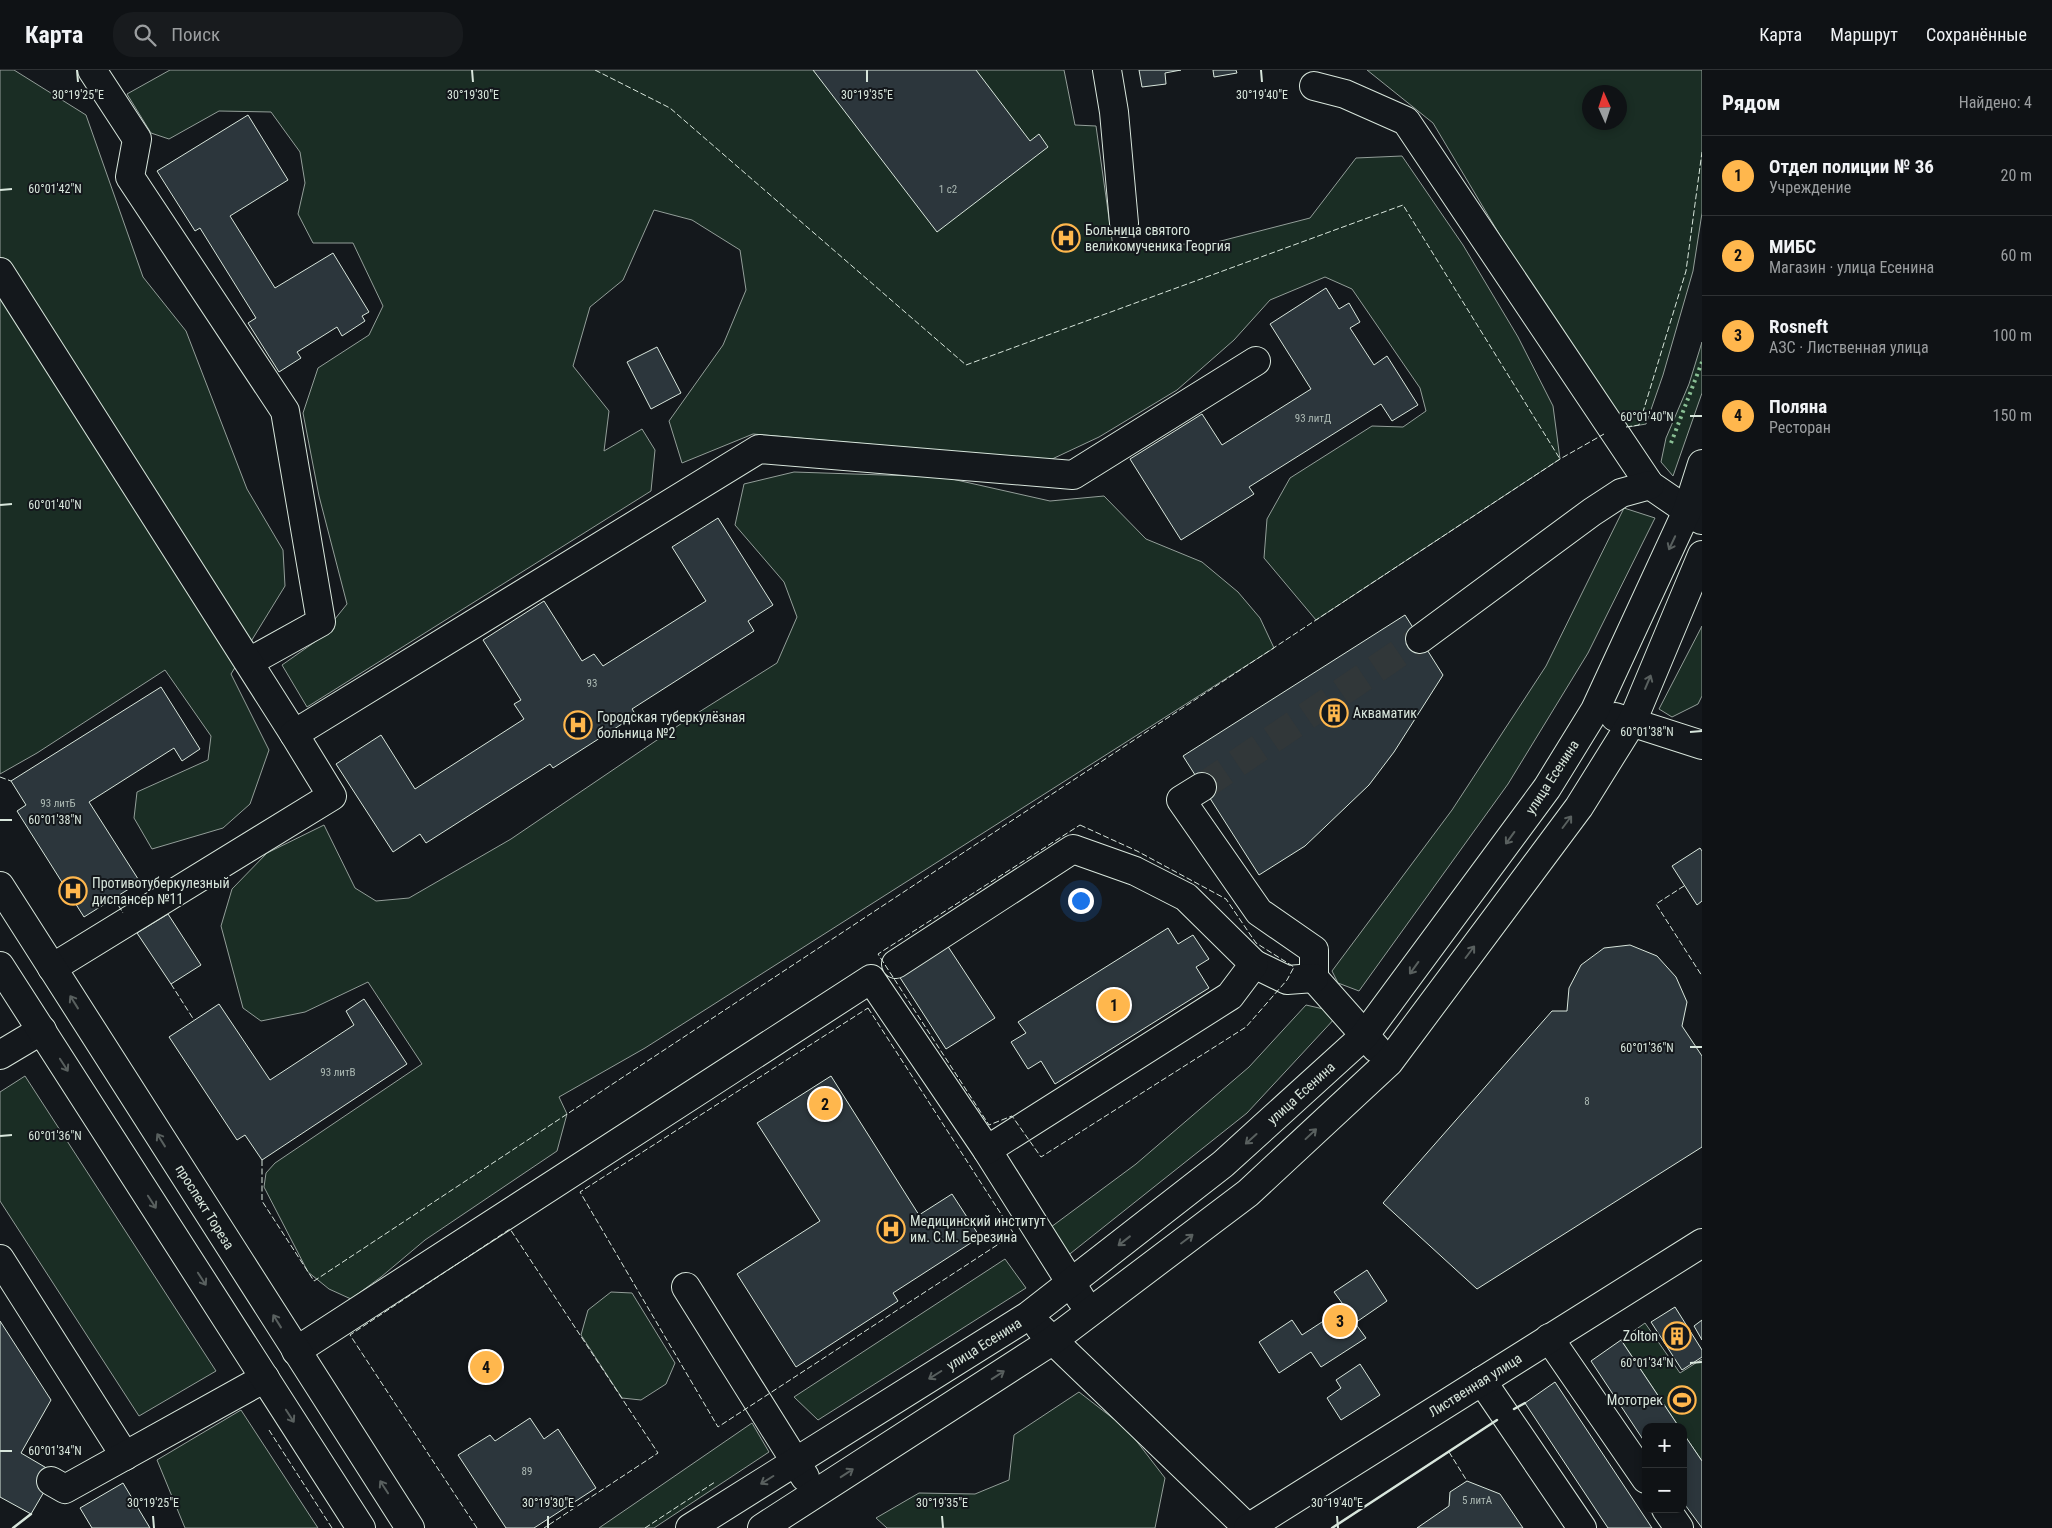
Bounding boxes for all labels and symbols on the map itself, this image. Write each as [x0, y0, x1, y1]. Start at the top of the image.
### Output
north arrow [1582, 85, 1627, 130]
text: 30°19'25"E [52, 88, 104, 102]
text: 30°19'30"E [447, 88, 499, 102]
text: 30°19'35"E [841, 88, 893, 102]
text: 30°19'40"E [1236, 88, 1288, 102]
text: 60°01'42"N [28, 182, 82, 196]
house number: 1 с2 [939, 183, 957, 196]
place label: Больница святого великомученика Георгия [1085, 222, 1231, 254]
hospital icon: Больница святого великомученика Георгия [1051, 223, 1081, 253]
text: 60°01'40"N [1620, 410, 1674, 424]
house number: 93 литД [1295, 412, 1331, 425]
text: 60°01'40"N [28, 498, 82, 512]
one-way arrow [1667, 535, 1677, 550]
one-way arrow [1644, 675, 1654, 690]
house number: 93 [587, 677, 597, 690]
building icon: Акваматик [1319, 698, 1349, 728]
place label: Акваматик [1353, 705, 1417, 721]
place label: Городская туберкулёзная больница №2 [597, 709, 745, 741]
hospital icon: Городская туберкулёзная больница №2 [563, 710, 593, 740]
text: 60°01'38"N [1620, 725, 1674, 739]
street label: улица Есенина [1522, 737, 1582, 817]
house number: 93 литБ [40, 797, 76, 810]
text: 60°01'38"N [28, 813, 82, 827]
one-way arrow [1562, 815, 1572, 829]
one-way arrow [1505, 831, 1516, 844]
place label: Противотуберкулезный диспансер №11 [92, 875, 230, 907]
hospital icon: Противотуберкулезный диспансер №11 [58, 876, 88, 906]
your location [1068, 888, 1094, 914]
one-way arrow [1465, 945, 1475, 959]
one-way arrow [1409, 961, 1419, 975]
pin: 1 [1098, 986, 1130, 1024]
one-way arrow [69, 996, 79, 1010]
text: 60°01'36"N [1620, 1041, 1674, 1055]
one-way arrow [60, 1058, 70, 1072]
street label: улица Есенина [1264, 1059, 1338, 1127]
house number: 93 литВ [320, 1066, 356, 1079]
pin: 2 [809, 1085, 841, 1123]
house number: 8 [1584, 1095, 1590, 1108]
one-way arrow [1304, 1128, 1317, 1140]
text: 60°01'36"N [28, 1129, 82, 1143]
one-way arrow [156, 1133, 166, 1147]
one-way arrow [1244, 1133, 1257, 1145]
street label: проспект Тореза [173, 1162, 237, 1252]
one-way arrow [147, 1195, 157, 1209]
place label: Медицинский институт им. С.М. Березина [910, 1213, 1046, 1245]
hospital icon: Медицинский институт им. С.М. Березина [876, 1214, 906, 1244]
one-way arrow [1180, 1234, 1194, 1244]
one-way arrow [1118, 1236, 1131, 1247]
one-way arrow [197, 1272, 207, 1286]
pin: 3 [1324, 1302, 1356, 1340]
one-way arrow [271, 1314, 282, 1328]
street label: улица Есенина [944, 1315, 1024, 1373]
building icon: Zolton [1662, 1321, 1692, 1351]
place label: Zolton [1623, 1328, 1658, 1344]
pin: 4 [470, 1348, 502, 1386]
street label: Лиственная улица [1426, 1350, 1524, 1420]
text: 60°01'34"N [1620, 1356, 1674, 1370]
one-way arrow [928, 1370, 942, 1380]
one-way arrow [991, 1370, 1005, 1380]
sports icon: Мототрек [1667, 1385, 1697, 1415]
place label: Мототрек [1607, 1392, 1663, 1408]
one-way arrow [284, 1409, 295, 1423]
text: 60°01'34"N [28, 1444, 82, 1458]
house number: 89 [522, 1465, 532, 1478]
one-way arrow [840, 1468, 854, 1478]
one-way arrow [760, 1474, 774, 1485]
one-way arrow [378, 1480, 389, 1494]
house number: 5 литА [1462, 1494, 1493, 1507]
text: 30°19'25"E [127, 1496, 179, 1510]
text: 30°19'30"E [522, 1496, 574, 1510]
text: 30°19'35"E [916, 1496, 968, 1510]
text: 30°19'40"E [1311, 1496, 1363, 1510]

